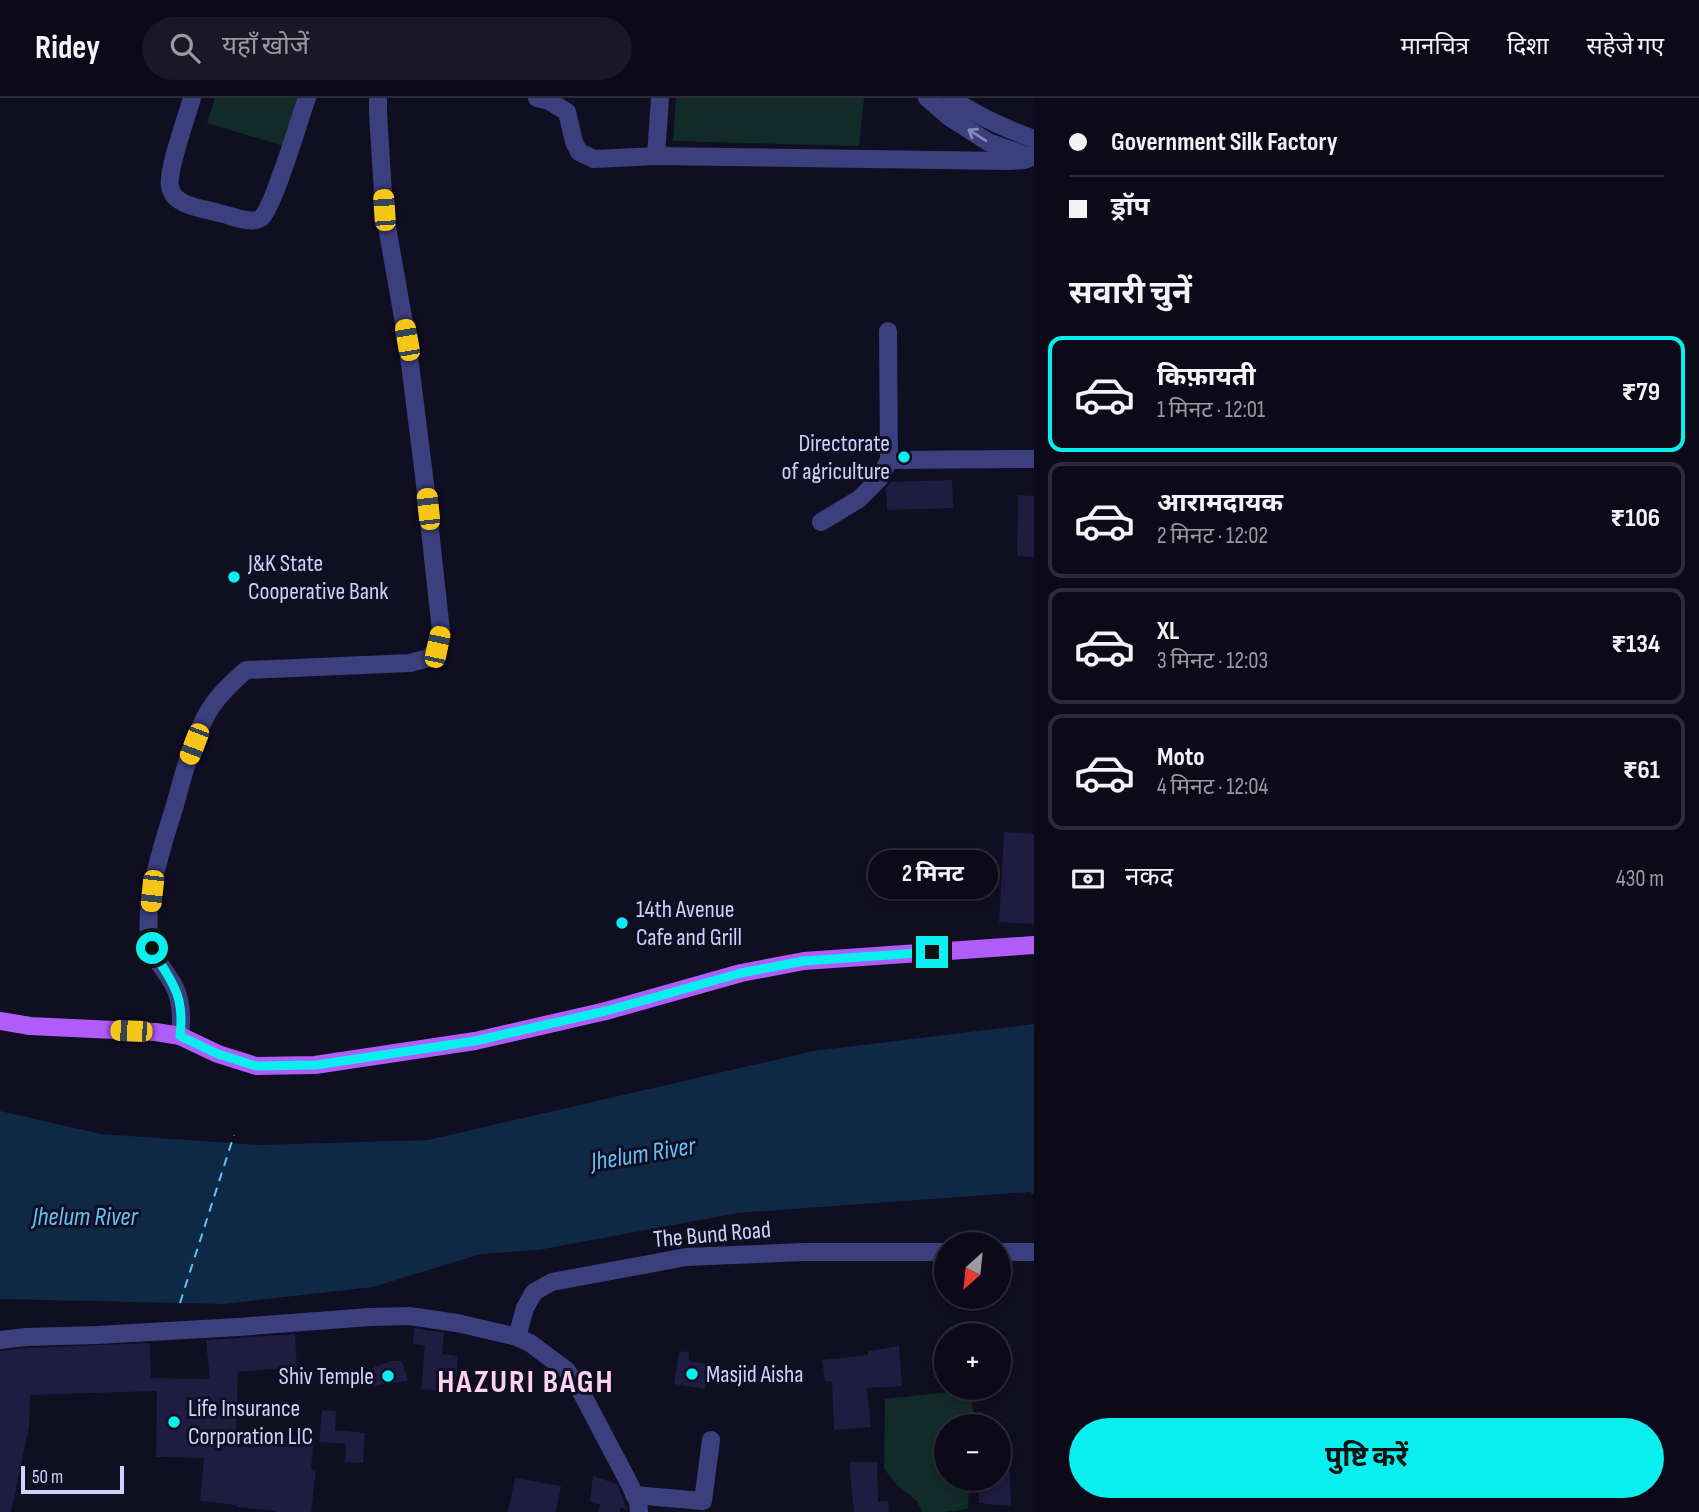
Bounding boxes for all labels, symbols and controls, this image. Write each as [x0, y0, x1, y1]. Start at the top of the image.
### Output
search box [142, 17, 632, 80]
text: Ridey [35, 28, 100, 68]
icon: search [166, 29, 204, 67]
text: यहाँ खोजें [222, 31, 309, 62]
text: मानचित्र [1401, 32, 1469, 61]
text: दिशा [1507, 32, 1549, 61]
text: सहेजे गए [1587, 32, 1664, 61]
one-way arrow [967, 127, 987, 141]
text: Government Silk Factory [1111, 127, 1338, 158]
car [373, 188, 396, 232]
text: ड्रॉप [1111, 192, 1149, 223]
text: सवारी चुनें [1069, 274, 1192, 313]
car [394, 317, 421, 363]
text: किफ़ायती [1157, 362, 1256, 393]
icon: car [1073, 363, 1136, 426]
text: ₹79 [1621, 377, 1660, 408]
text: 1 मिनट · 12:01 [1157, 396, 1265, 424]
place label: Directorate of agriculture [782, 429, 890, 486]
marker: Directorate of agriculture [896, 449, 912, 465]
car [416, 487, 441, 531]
text: आरामदायक [1157, 488, 1283, 519]
icon: car [1073, 489, 1136, 552]
text: ₹106 [1610, 503, 1660, 534]
text: 2 मिनट · 12:02 [1157, 522, 1268, 550]
place label: J&K State Cooperative Bank [247, 549, 388, 606]
marker: J&K State Cooperative Bank [226, 569, 242, 585]
icon: car [1073, 615, 1136, 678]
text: XL [1157, 616, 1179, 647]
car [423, 624, 452, 670]
text: ₹134 [1611, 629, 1660, 660]
text: 3 मिनट · 12:03 [1157, 647, 1268, 675]
car [177, 721, 212, 767]
icon: car [1073, 741, 1136, 804]
text: Moto [1157, 742, 1205, 773]
text: ₹61 [1623, 755, 1660, 786]
text: 4 मिनट · 12:04 [1157, 773, 1268, 801]
callout: 2 मिनट [867, 850, 997, 900]
text: 2 मिनट [902, 860, 964, 888]
icon: cash [1069, 860, 1107, 898]
text: नकद [1125, 862, 1173, 893]
text: 430 m [1616, 865, 1664, 893]
car [140, 869, 165, 913]
place label: 14th Avenue Cafe and Grill [636, 895, 742, 952]
marker: 14th Avenue Cafe and Grill [614, 915, 630, 931]
route start [136, 932, 168, 964]
route end [916, 936, 948, 968]
car [110, 1020, 153, 1042]
water label: Jhelum River [587, 1131, 699, 1178]
water label: Jhelum River [30, 1202, 139, 1233]
street label: The Bund Road [652, 1215, 772, 1254]
north arrow [934, 1232, 1012, 1309]
map controls [934, 1232, 1011, 1491]
button: + [934, 1323, 1011, 1400]
place label: Masjid Aisha [706, 1360, 804, 1389]
place label: Shiv Temple [279, 1362, 374, 1391]
district label: HAZURI BAGH [437, 1363, 615, 1402]
marker: Masjid Aisha [684, 1366, 700, 1382]
marker: Shiv Temple [380, 1368, 396, 1384]
place label: Life Insurance Corporation LIC [188, 1394, 313, 1451]
marker: Life Insurance Corporation LIC [166, 1414, 182, 1430]
button: − [934, 1414, 1011, 1491]
button: पुष्टि करें [1069, 1418, 1664, 1498]
scale bar [21, 1463, 124, 1495]
text: 50 m [32, 1466, 63, 1489]

